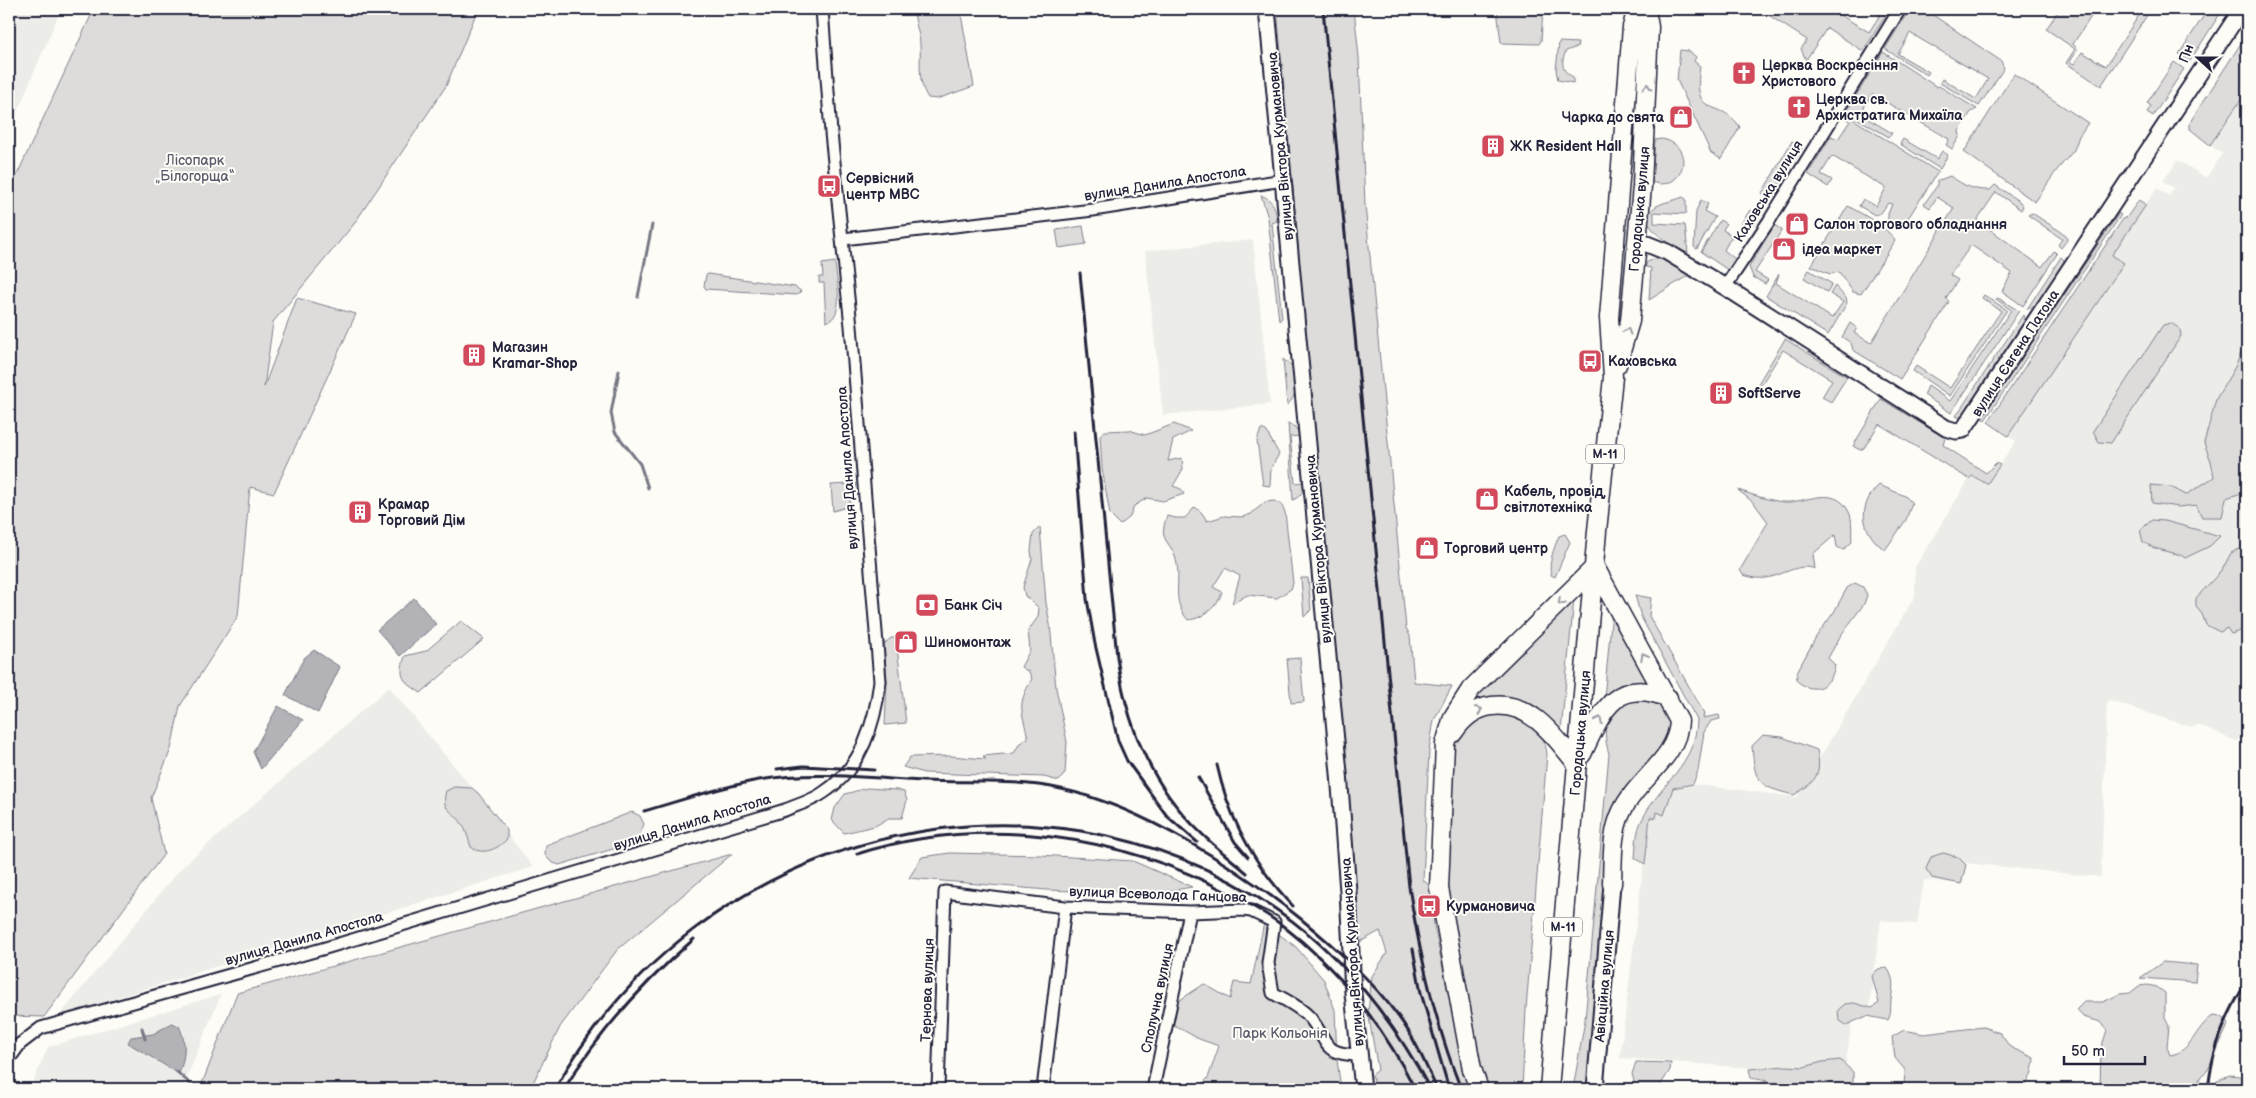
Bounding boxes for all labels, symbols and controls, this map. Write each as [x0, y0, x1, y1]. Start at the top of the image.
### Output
north arrow [2174, 32, 2224, 82]
text: Пн [2175, 42, 2198, 65]
street label: вулиця Віктора Курмановича [1264, 50, 1297, 241]
place label: Церква Воскресіння Христового [1761, 57, 1898, 90]
church icon: Церква Воскресіння Христового [1731, 60, 1757, 86]
one-way arrow [1642, 82, 1652, 90]
place label: Церква св. Архистратига Михаїла [1815, 91, 1963, 124]
church icon: Церква св. Архистратига Михаїла [1786, 94, 1812, 120]
shop icon: Чарка до свята [1668, 104, 1694, 130]
place label: Чарка до свята [1562, 109, 1665, 126]
building icon: ЖК Resident Hall [1480, 133, 1506, 159]
street label: Каховська вулиця [1730, 137, 1807, 245]
place label: ЖК Resident Hall [1510, 138, 1622, 155]
street label: Городоцька вулиця [1626, 145, 1653, 272]
park label: Лісопарк „Білогорща“ [155, 152, 235, 185]
street label: вулиця Данила Апостола [1083, 162, 1248, 205]
place label: Сервісний центр МВС [846, 170, 920, 203]
bus stop icon: Сервісний центр МВС [816, 173, 842, 199]
shop icon: Салон торгового обладнання [1784, 211, 1810, 237]
place label: Салон торгового обладнання [1814, 216, 2007, 233]
shop icon: ідеа маркет [1771, 236, 1797, 262]
place label: ідеа маркет [1802, 241, 1882, 258]
street label: вулиця Євгена Патона [1968, 286, 2063, 420]
one-way arrow [1621, 326, 1632, 335]
place label: Магазин Kramar-Shop [492, 339, 578, 372]
building icon: Магазин Kramar-Shop [461, 342, 487, 368]
bus stop icon: Каховська [1577, 348, 1603, 374]
place label: Каховська [1608, 353, 1678, 370]
building icon: SoftServe [1708, 380, 1734, 406]
street label: вулиця Данила Апостола [833, 385, 862, 550]
place label: SoftServe [1738, 385, 1801, 402]
road number: М-11 [1586, 444, 1624, 464]
street label: вулиця Віктора Курмановича [1302, 453, 1335, 644]
place label: Кабель, провід, світлотехніка [1504, 483, 1606, 516]
shop icon: Кабель, провід, світлотехніка [1474, 486, 1500, 512]
place label: Крамар Торговий Дім [378, 496, 465, 529]
building icon: Крамар Торговий Дім [347, 499, 373, 525]
shop icon: Торговий центр [1414, 535, 1440, 561]
place label: Торговий центр [1444, 540, 1549, 557]
bank icon: Банк Січ [914, 592, 940, 618]
one-way arrow [1557, 596, 1566, 605]
place label: Банк Січ [944, 597, 1002, 614]
shop icon: Шиномонтаж [893, 629, 919, 655]
place label: Шиномонтаж [924, 634, 1011, 651]
one-way arrow [1641, 652, 1651, 661]
street label: Городоцька вулиця [1567, 669, 1594, 796]
one-way arrow [1474, 706, 1483, 717]
one-way arrow [1593, 716, 1603, 725]
street label: вулиця Данила Апостола [611, 790, 774, 855]
street label: вулиця Віктора Курмановича [1337, 856, 1368, 1047]
street label: вулиця Всеволода Ганцова [1069, 883, 1248, 906]
bus stop icon: Курмановича [1416, 893, 1442, 919]
place label: Курмановича [1446, 898, 1536, 915]
street label: вулиця Данила Апостола [223, 908, 386, 969]
road number: М-11 [1544, 918, 1582, 936]
street label: Авіаційна вулиця [1591, 929, 1618, 1044]
street label: Тернова вулиця [917, 938, 938, 1042]
street label: Сполучна вулиця [1138, 941, 1177, 1055]
park label: Парк Кольонія [1232, 1025, 1328, 1042]
scale bar [2064, 1033, 2145, 1065]
text: 50 m [2071, 1042, 2105, 1061]

